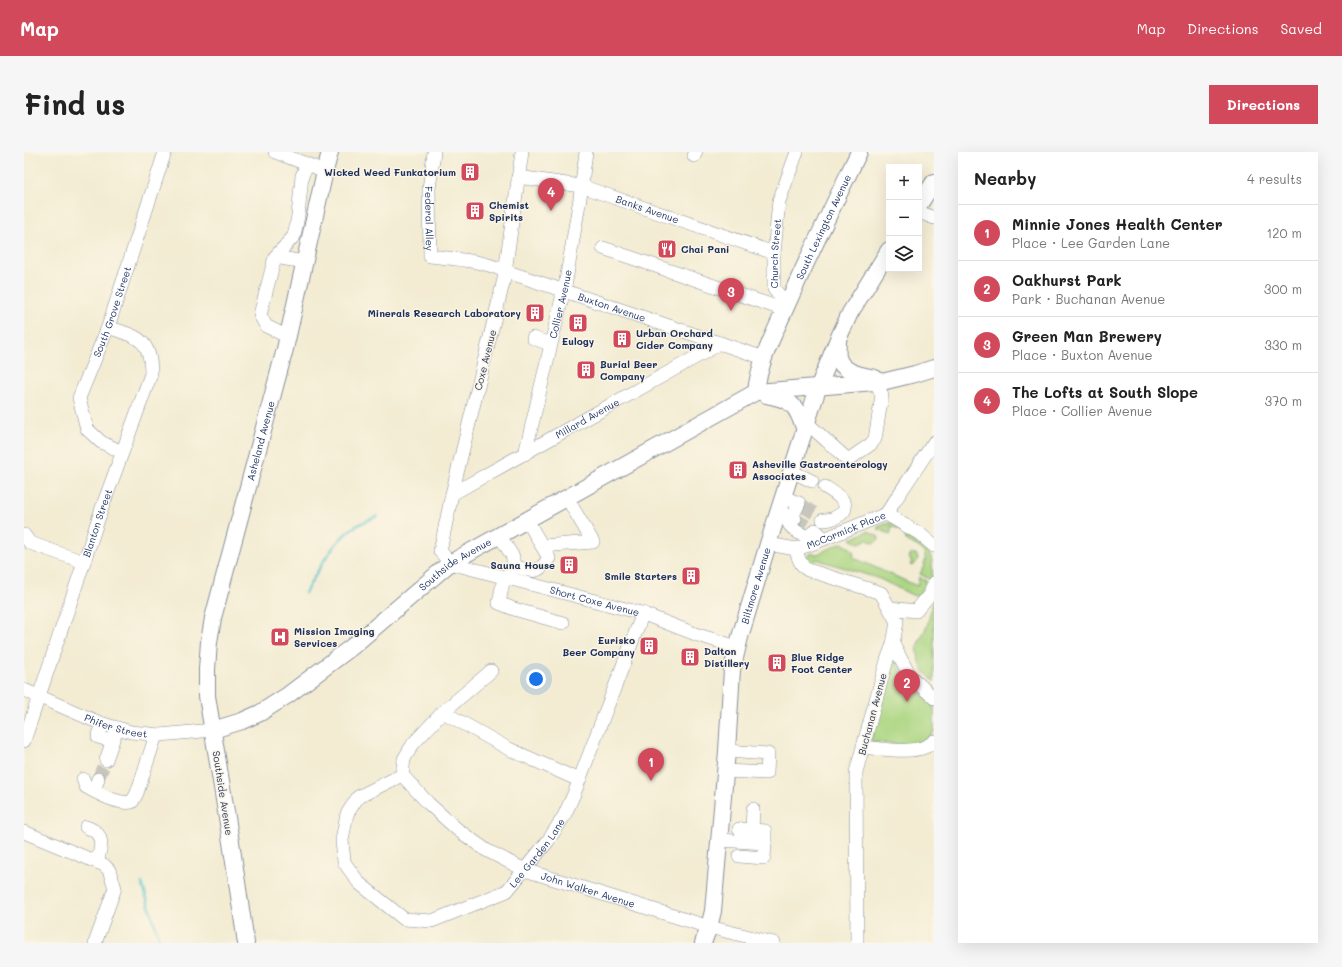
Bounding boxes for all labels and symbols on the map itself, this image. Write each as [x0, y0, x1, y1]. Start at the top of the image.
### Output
building icon: Wicked Weed Funkatorium [459, 161, 481, 183]
place label: Wicked Weed Funkatorium [324, 165, 456, 179]
street label: South Lexington Avenue [792, 172, 854, 282]
pin: 4 [538, 178, 564, 211]
street label: Federal Alley [422, 186, 437, 251]
street label: Banks Avenue [614, 192, 681, 227]
place label: Chemist Spirits [489, 198, 530, 224]
building icon: Chemist Spirits [464, 200, 486, 222]
street label: Church Street [767, 218, 784, 288]
restaurant icon: Chai Pani [656, 238, 678, 260]
place label: Chai Pani [681, 242, 729, 256]
street label: South Grove Street [90, 264, 134, 359]
street label: Collier Avenue [546, 269, 575, 340]
pin: 3 [718, 278, 744, 311]
street label: Buxton Avenue [576, 289, 648, 325]
building icon: Minerals Research Laboratory [524, 302, 546, 324]
place label: Minerals Research Laboratory [368, 306, 522, 320]
building icon: Eulogy [567, 312, 589, 334]
place label: Urban Orchard Cider Company [636, 326, 714, 352]
street label: Coxe Avenue [471, 328, 499, 392]
building icon: Urban Orchard Cider Company [611, 328, 633, 350]
place label: Eulogy [562, 334, 595, 348]
place label: Burial Beer Company [600, 357, 657, 383]
building icon: Burial Beer Company [575, 359, 597, 381]
street label: Millard Avenue [553, 395, 622, 442]
street label: Asheland Avenue [243, 399, 278, 482]
place label: Asheville Gastroenterology Associates [752, 457, 888, 483]
building icon: Asheville Gastroenterology Associates [727, 459, 749, 481]
street label: Blanton Street [79, 487, 115, 559]
street label: McCormick Place [804, 508, 888, 552]
street label: Southside Avenue [416, 534, 494, 594]
street label: Biltmore Avenue [737, 546, 774, 626]
building icon: Sauna House [558, 554, 580, 576]
place label: Sauna House [491, 558, 555, 572]
building icon: Smile Starters [680, 565, 702, 587]
place label: Smile Starters [604, 569, 677, 583]
street label: Short Coxe Avenue [548, 582, 641, 619]
place label: Mission Imaging Services [294, 624, 375, 650]
hospital icon: Mission Imaging Services [269, 626, 291, 648]
place label: Eurisko Beer Company [563, 633, 636, 659]
building icon: Eurisko Beer Company [638, 635, 660, 657]
place label: Dalton Distillery [704, 644, 750, 670]
building icon: Dalton Distillery [679, 646, 701, 668]
place label: Blue Ridge Foot Center [791, 650, 852, 676]
building icon: Blue Ridge Foot Center [766, 652, 788, 674]
your location [526, 669, 546, 689]
pin: 2 [894, 669, 920, 702]
street label: Buchanan Avenue [854, 671, 890, 757]
street label: Phifer Street [82, 710, 148, 741]
pin: 1 [638, 748, 664, 781]
street label: Southside Avenue [209, 750, 237, 836]
street label: Lee Garden Lane [506, 815, 568, 890]
street label: John Walker Avenue [539, 868, 637, 911]

